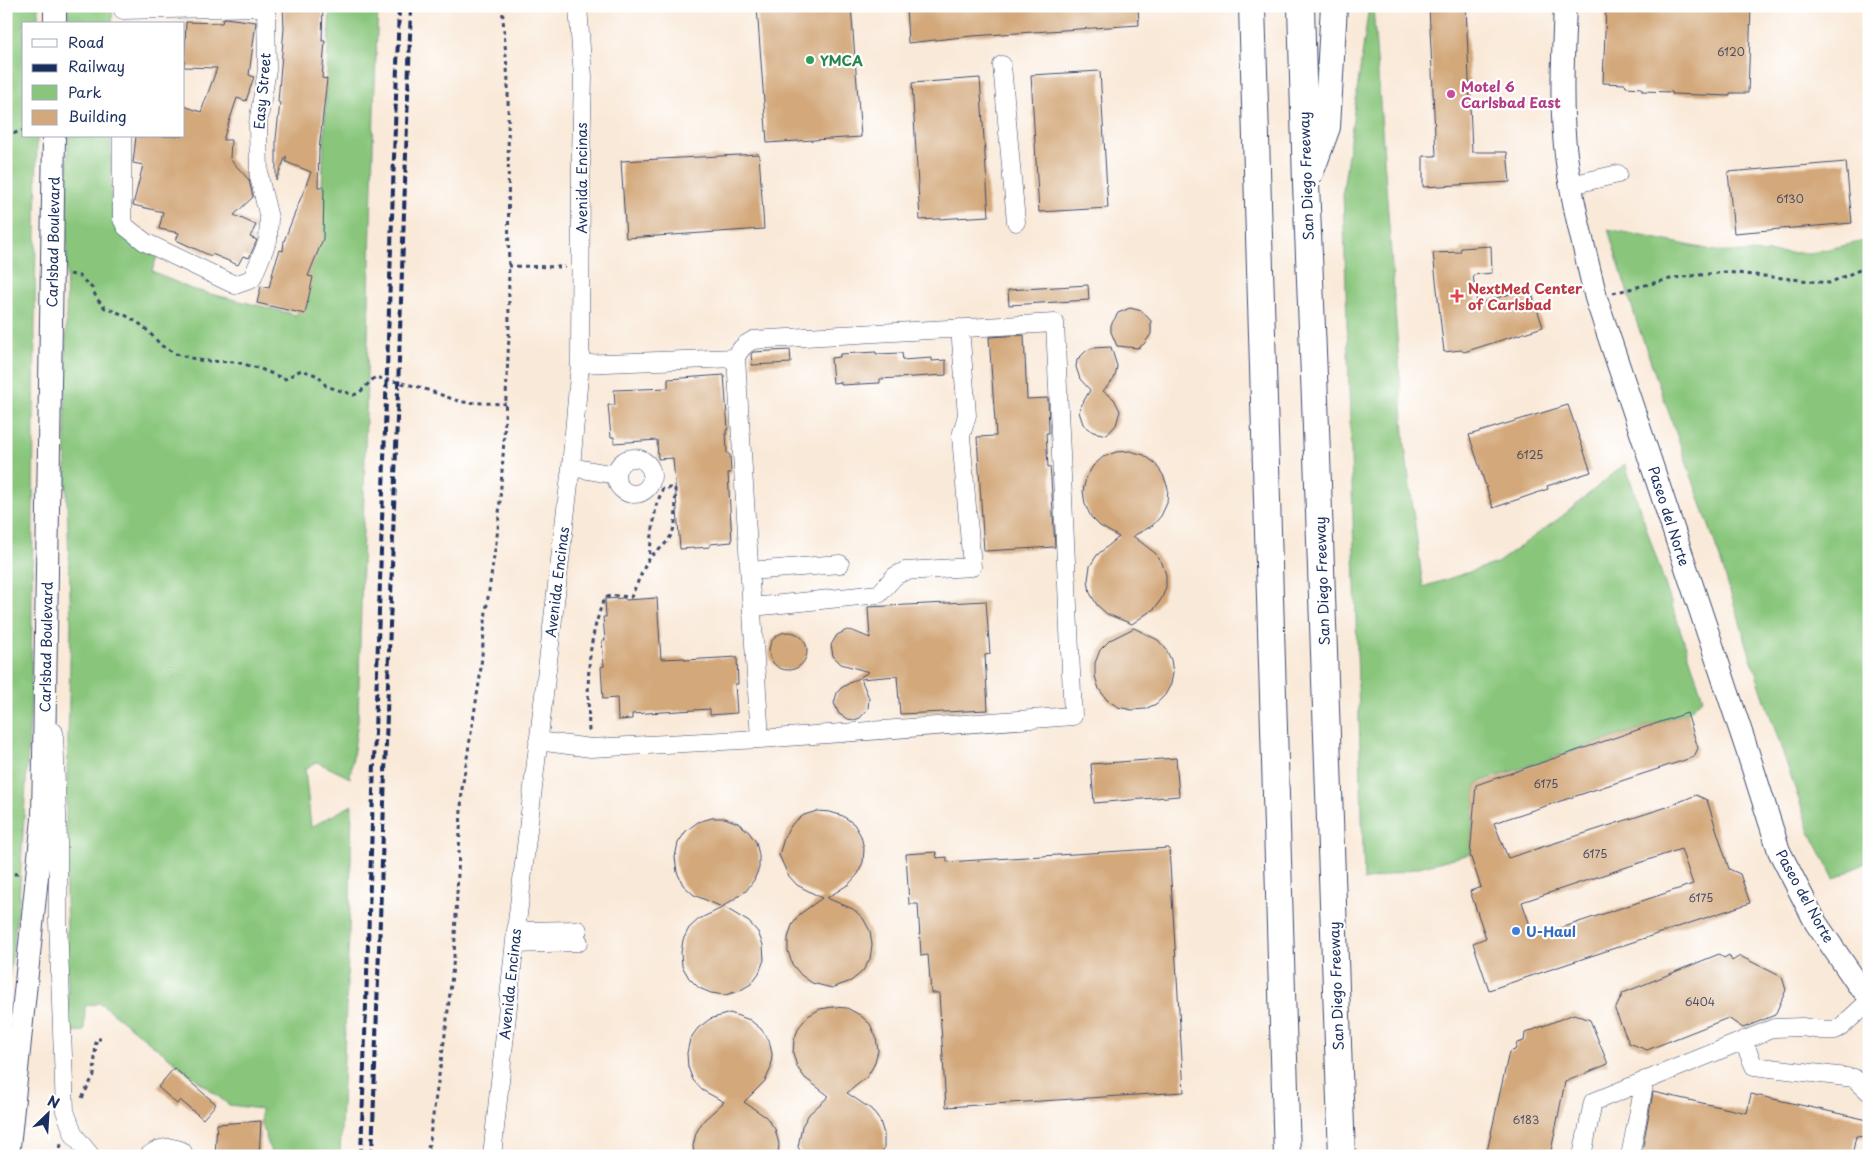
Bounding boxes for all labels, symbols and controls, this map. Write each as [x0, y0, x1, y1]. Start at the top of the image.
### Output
legend [22, 22, 185, 138]
text: Road [68, 30, 104, 53]
house number: 6120 [1717, 43, 1745, 60]
place label: YMCA [820, 50, 863, 71]
street label: Easy Street [248, 52, 276, 130]
text: Railway [68, 54, 125, 77]
marker: YMCA [804, 54, 816, 66]
place label: Motel 6 Carlsbad East [1461, 76, 1561, 113]
text: Park [68, 80, 102, 103]
marker: Motel 6 Carlsbad East [1445, 88, 1457, 100]
text: Building [68, 104, 127, 127]
street label: San Diego Freeway [1293, 111, 1319, 241]
street label: Avenida Encinas [571, 122, 592, 234]
street label: Carlsbad Boulevard [41, 176, 65, 308]
house number: 6130 [1776, 190, 1804, 207]
place label: NextMed Center of Carlsbad [1468, 278, 1583, 315]
marker: NextMed Center of Carlsbad [1450, 289, 1464, 303]
house number: 6125 [1517, 446, 1543, 463]
street label: Paseo del Norte [1643, 463, 1695, 569]
street label: San Diego Freeway [1309, 516, 1335, 646]
street label: Avenida Encinas [540, 525, 574, 639]
street label: Carlsbad Boulevard [34, 581, 58, 713]
house number: 6175 [1534, 775, 1558, 792]
house number: 6175 [1583, 845, 1607, 862]
street label: Paseo del Norte [1771, 845, 1839, 947]
house number: 6175 [1689, 889, 1713, 906]
street label: San Diego Freeway [1323, 921, 1349, 1051]
place label: U-Haul [1526, 921, 1576, 942]
marker: U-Haul [1510, 925, 1522, 937]
street label: Avenida Encinas [494, 928, 526, 1040]
house number: 6404 [1685, 993, 1715, 1010]
north arrow [22, 1090, 72, 1140]
text: N [44, 1090, 63, 1114]
house number: 6183 [1513, 1111, 1539, 1128]

